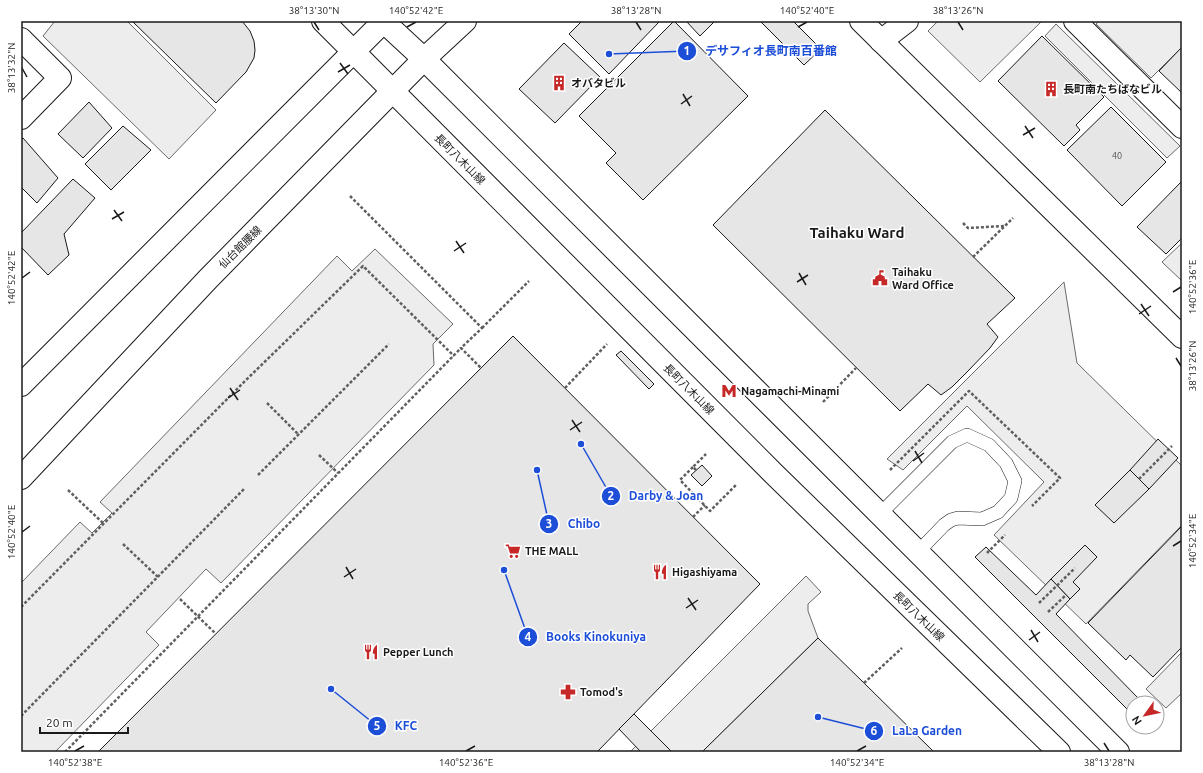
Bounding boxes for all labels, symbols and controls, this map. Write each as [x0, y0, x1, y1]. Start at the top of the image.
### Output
text: 38°13'30"N [289, 5, 339, 16]
text: 140°52'42"E [389, 5, 444, 16]
text: 38°13'28"N [611, 5, 661, 16]
text: 140°52'40"E [780, 5, 835, 16]
text: 38°13'26"N [933, 5, 983, 16]
callout: デサフィオ長町南百番館 [677, 39, 845, 63]
text: 38°13'32"N [6, 43, 17, 93]
text: 1 [684, 44, 690, 57]
text: デサフィオ長町南百番館 [705, 44, 837, 57]
building icon: オバタビル [550, 74, 568, 92]
place label: オバタビル [571, 77, 626, 89]
building icon: 長町南たちばなビル [1042, 80, 1060, 98]
place label: 長町南たちばなビル [1063, 83, 1162, 95]
street label: 長町八木山線 [432, 131, 488, 187]
house number: 40 [1112, 151, 1122, 161]
street label: 仙台館腰線 [216, 223, 264, 271]
district label: Taihaku Ward [810, 224, 904, 241]
text: 140°52'42"E [6, 250, 17, 305]
text: 140°52'36"E [1187, 259, 1198, 314]
place label: Taihaku Ward Office [892, 266, 954, 291]
public building icon: Taihaku Ward Office [871, 269, 889, 287]
text: 38°13'26"N [1187, 341, 1198, 391]
street label: 長町八木山線 [661, 361, 717, 417]
metro station icon: Nagamachi-Minami [720, 382, 738, 400]
place label: Nagamachi-Minami [741, 385, 839, 397]
callout: Darby & Joan [601, 484, 711, 508]
text: 2 [608, 489, 615, 502]
text: Darby & Joan [629, 489, 703, 502]
text: 140°52'40"E [6, 504, 17, 559]
callout: Chibo [539, 512, 608, 536]
text: 140°52'34"E [1187, 513, 1198, 568]
text: 3 [546, 517, 552, 530]
text: Chibo [568, 517, 600, 530]
supermarket icon: THE MALL [504, 542, 522, 560]
place label: THE MALL [525, 545, 578, 557]
restaurant icon: Higashiyama [651, 563, 669, 581]
place label: Higashiyama [672, 566, 737, 578]
street label: 長町八木山線 [891, 589, 947, 643]
callout: Books Kinokuniya [518, 625, 654, 649]
text: 4 [525, 630, 532, 643]
text: Books Kinokuniya [546, 630, 646, 643]
restaurant icon: Pepper Lunch [362, 643, 380, 661]
place label: Pepper Lunch [383, 646, 454, 658]
pharmacy icon: Tomod's [559, 683, 577, 701]
place label: Tomod's [580, 686, 623, 698]
north arrow [1125, 695, 1165, 735]
scale bar [40, 709, 128, 735]
callout: KFC [367, 714, 425, 738]
text: N [1129, 714, 1144, 727]
text: 20 m [46, 716, 73, 729]
text: 5 [374, 719, 381, 732]
text: KFC [395, 719, 417, 732]
callout: LaLa Garden [864, 719, 970, 743]
text: 6 [871, 724, 878, 737]
text: LaLa Garden [892, 724, 962, 737]
text: 140°52'38"E [48, 757, 103, 768]
text: 140°52'36"E [439, 757, 494, 768]
text: 140°52'34"E [830, 757, 885, 768]
text: 38°13'28"N [1084, 757, 1134, 768]

